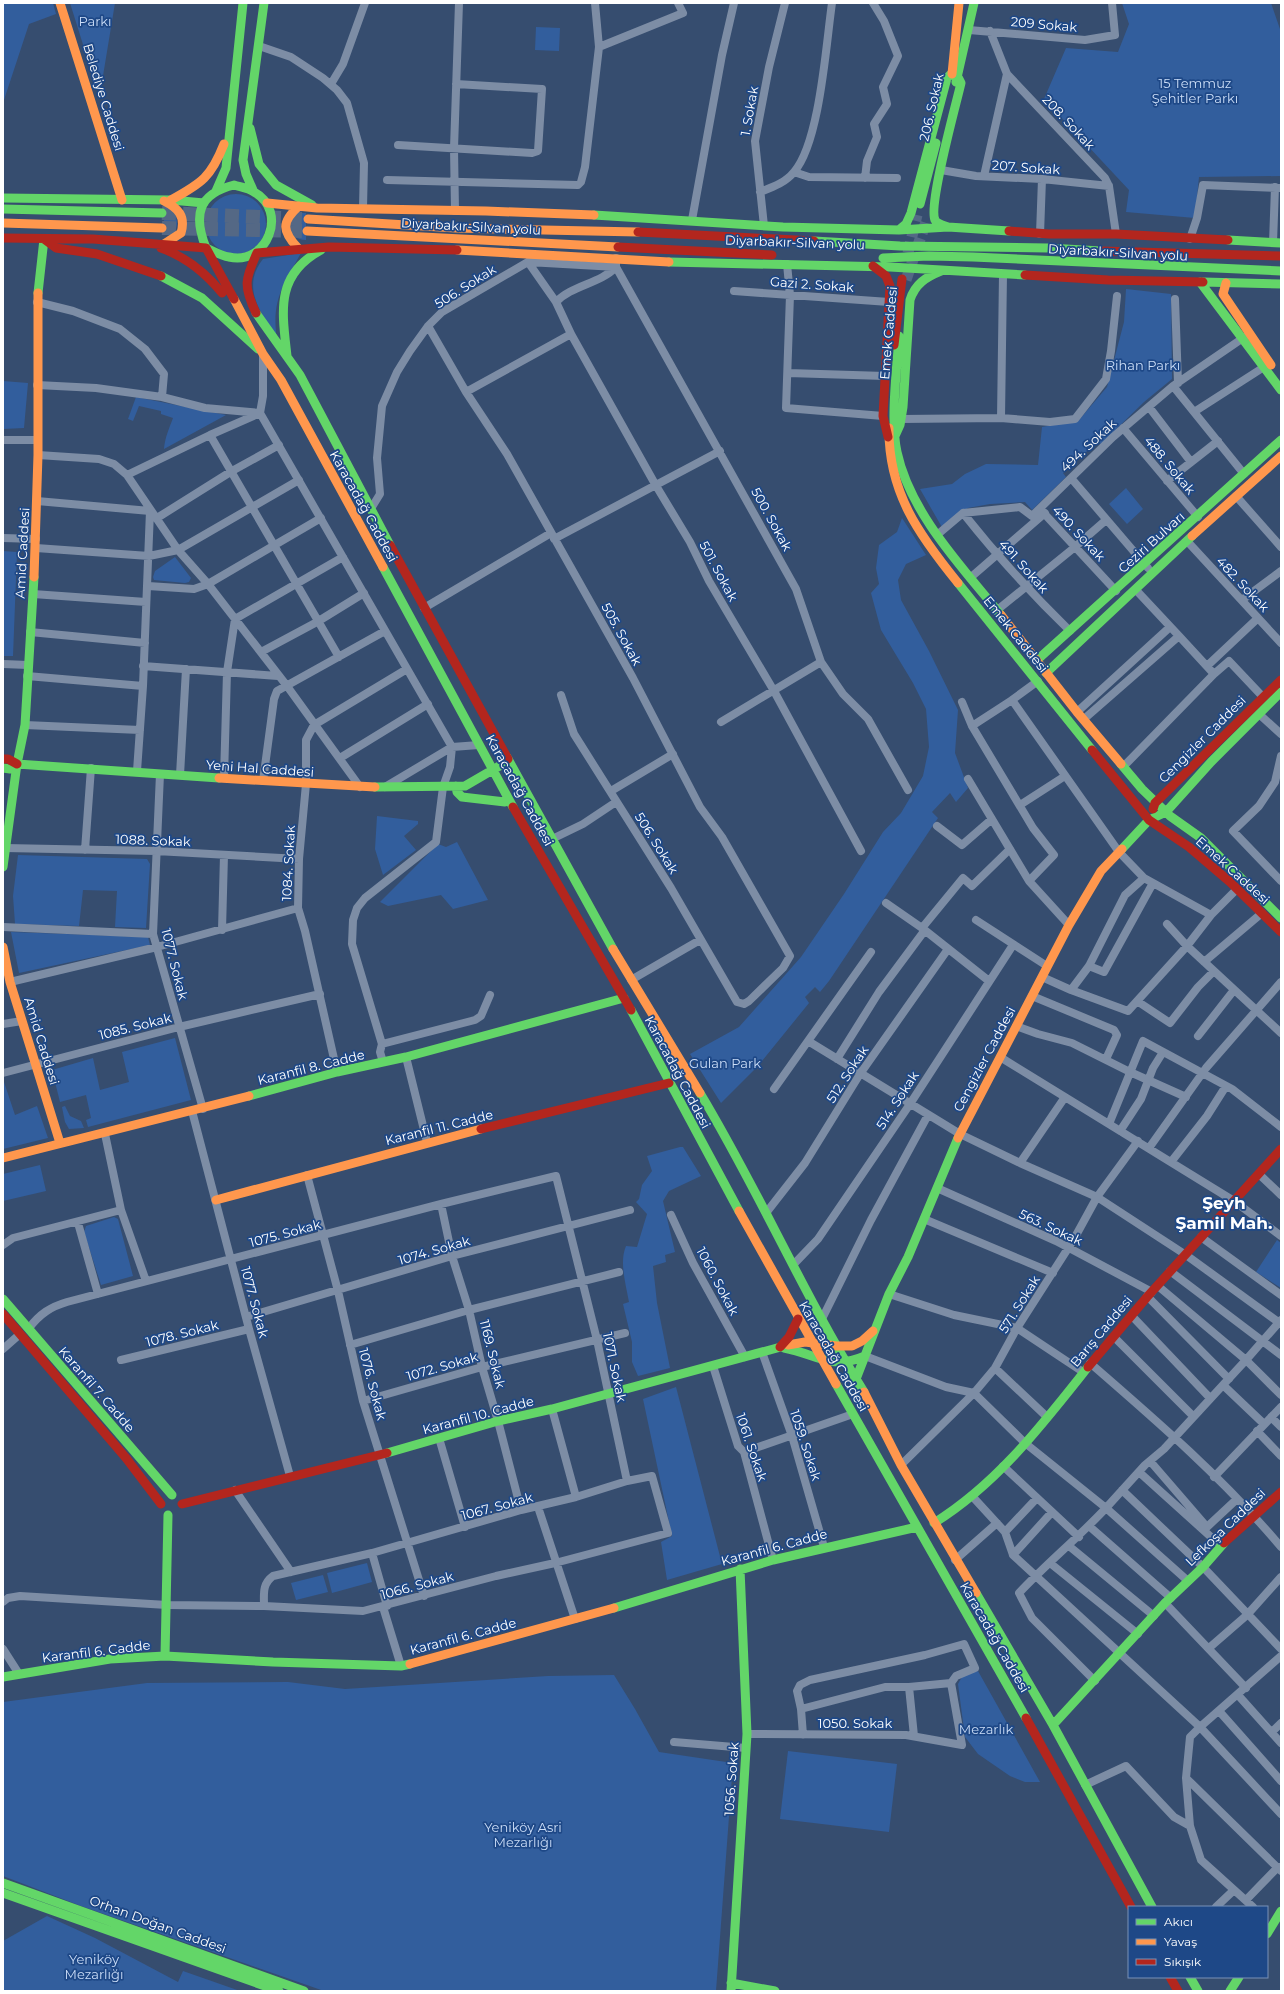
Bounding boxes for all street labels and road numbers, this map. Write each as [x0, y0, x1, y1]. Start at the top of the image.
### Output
street label: 209 Sokak [1010, 13, 1078, 35]
street label: Belediye Caddesi [80, 41, 128, 153]
street label: 206. Sokak [915, 71, 947, 143]
street label: 1. Sokak [737, 85, 761, 137]
street label: 208. Sokak [1039, 91, 1099, 153]
street label: 207. Sokak [991, 157, 1061, 177]
street label: Diyarbakır-Silvan yolu [401, 214, 541, 238]
street label: Diyarbakır-Silvan yolu [725, 232, 865, 252]
street label: Diyarbakır-Silvan yolu [1048, 240, 1188, 264]
street label: 506. Sokak [431, 261, 499, 311]
street label: Gazi 2. Sokak [769, 273, 855, 295]
street label: Emek Caddesi [876, 286, 900, 380]
street label: 494. Sokak [1057, 415, 1119, 475]
street label: 488. Sokak [1141, 433, 1199, 497]
street label: Karacadağ Caddesi [327, 447, 401, 565]
street label: 500. Sokak [748, 485, 796, 554]
street label: 490. Sokak [1049, 502, 1109, 564]
street label: Amid Caddesi [12, 507, 32, 599]
street label: Ceziri Bulvarı [1114, 508, 1188, 576]
street label: 491. Sokak [996, 536, 1052, 596]
street label: 501. Sokak [696, 538, 742, 604]
street label: 482. Sokak [1213, 553, 1273, 615]
street label: Emek Caddesi [980, 593, 1052, 675]
street label: 505. Sokak [598, 600, 646, 668]
street label: Cengizler Caddesi [1155, 692, 1249, 786]
street label: Karacadağ Caddesi [483, 731, 557, 849]
street label: Yeni Hal Caddesi [205, 756, 315, 780]
street label: 506. Sokak [632, 809, 682, 877]
street label: 1084. Sokak [278, 824, 298, 901]
street label: 1088. Sokak [115, 831, 191, 849]
street label: Emek Caddesi [1193, 833, 1273, 907]
street label: 1077. Sokak [158, 927, 192, 1002]
street label: Amid Caddesi [21, 995, 63, 1087]
street label: Cengizler Caddesi [950, 1004, 1018, 1114]
street label: 1085. Sokak [97, 1009, 173, 1043]
street label: Karacadağ Caddesi [642, 1013, 714, 1131]
street label: 512. Sokak [823, 1042, 872, 1106]
street label: Karanfil 8. Cadde [256, 1046, 366, 1088]
street label: 514. Sokak [872, 1068, 922, 1132]
street label: Karanfil 11. Cadde [383, 1106, 495, 1148]
street label: 563. Sokak [1017, 1205, 1085, 1249]
street label: 1075. Sokak [247, 1216, 323, 1250]
street label: 1074. Sokak [396, 1232, 472, 1268]
street label: 1060. Sokak [693, 1244, 743, 1318]
street label: 1077. Sokak [238, 1265, 272, 1340]
street label: 571. Sokak [995, 1272, 1043, 1336]
street label: Barış Caddesi [1067, 1292, 1135, 1370]
street label: Karacadağ Caddesi [796, 1298, 872, 1414]
street label: 1078. Sokak [144, 1316, 220, 1350]
street label: 1169. Sokak [477, 1318, 509, 1390]
street label: 1071. Sokak [600, 1331, 630, 1404]
street label: Karanfil 7. Cadde [55, 1343, 139, 1435]
street label: 1076. Sokak [356, 1346, 390, 1422]
street label: 1072. Sokak [404, 1348, 480, 1384]
street label: Karanfil 10. Cadde [421, 1392, 535, 1438]
street label: 1059. Sokak [787, 1407, 825, 1483]
street label: 1061. Sokak [733, 1411, 771, 1484]
street label: Lefkoşa Caddesi [1182, 1485, 1268, 1569]
street label: 1067. Sokak [459, 1489, 535, 1523]
street label: Karanfil 6. Cadde [719, 1525, 829, 1569]
street label: 1066. Sokak [379, 1568, 455, 1602]
street label: Karacadağ Caddesi [957, 1579, 1033, 1695]
street label: Karanfil 6. Cadde [408, 1614, 518, 1658]
street label: Karanfil 6. Cadde [41, 1636, 151, 1666]
street label: 1050. Sokak [818, 1715, 892, 1731]
street label: 1056. Sokak [720, 1741, 742, 1817]
street label: Orhan Doğan Caddesi [87, 1892, 229, 1956]

